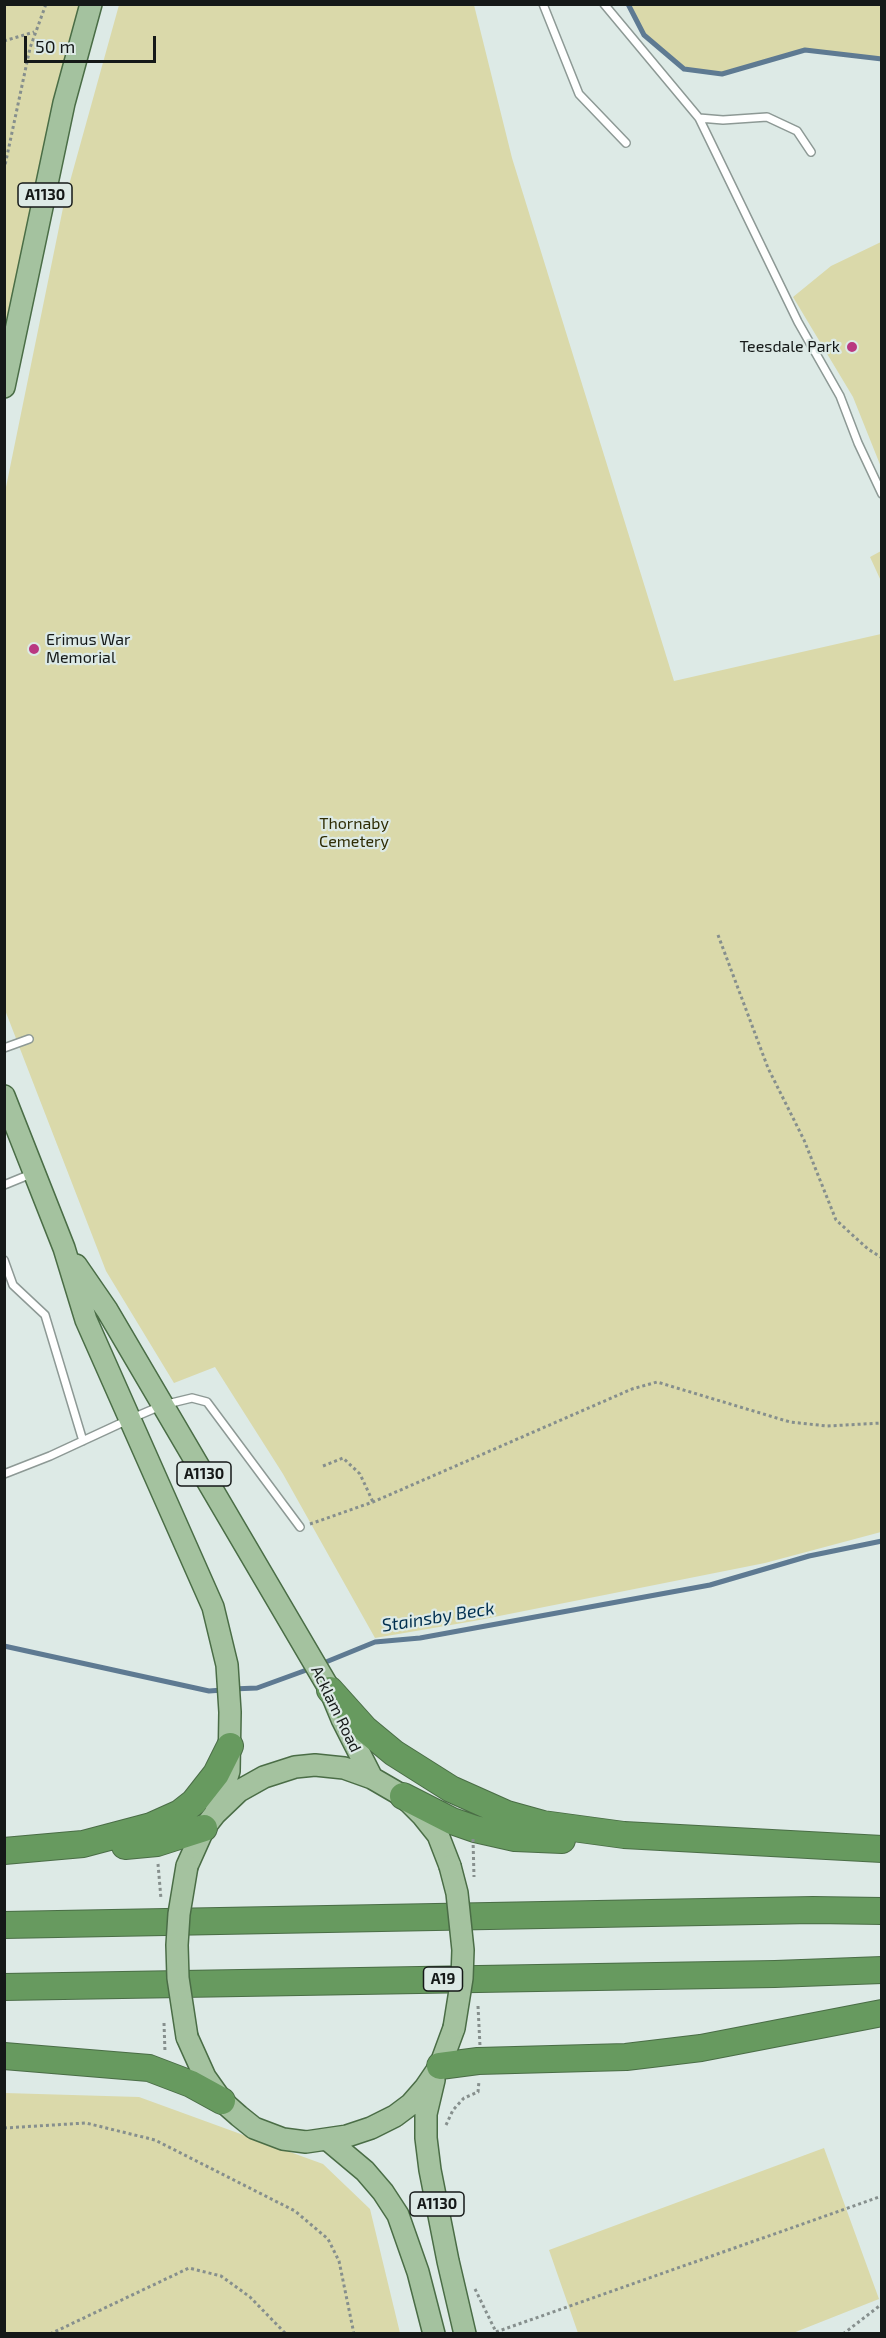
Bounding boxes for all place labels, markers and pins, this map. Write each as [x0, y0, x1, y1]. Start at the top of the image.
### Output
place label: Teesdale Park [740, 337, 840, 357]
marker: Teesdale Park [845, 340, 859, 354]
place label: Erimus War Memorial [46, 630, 130, 668]
marker: Erimus War Memorial [27, 642, 41, 656]

